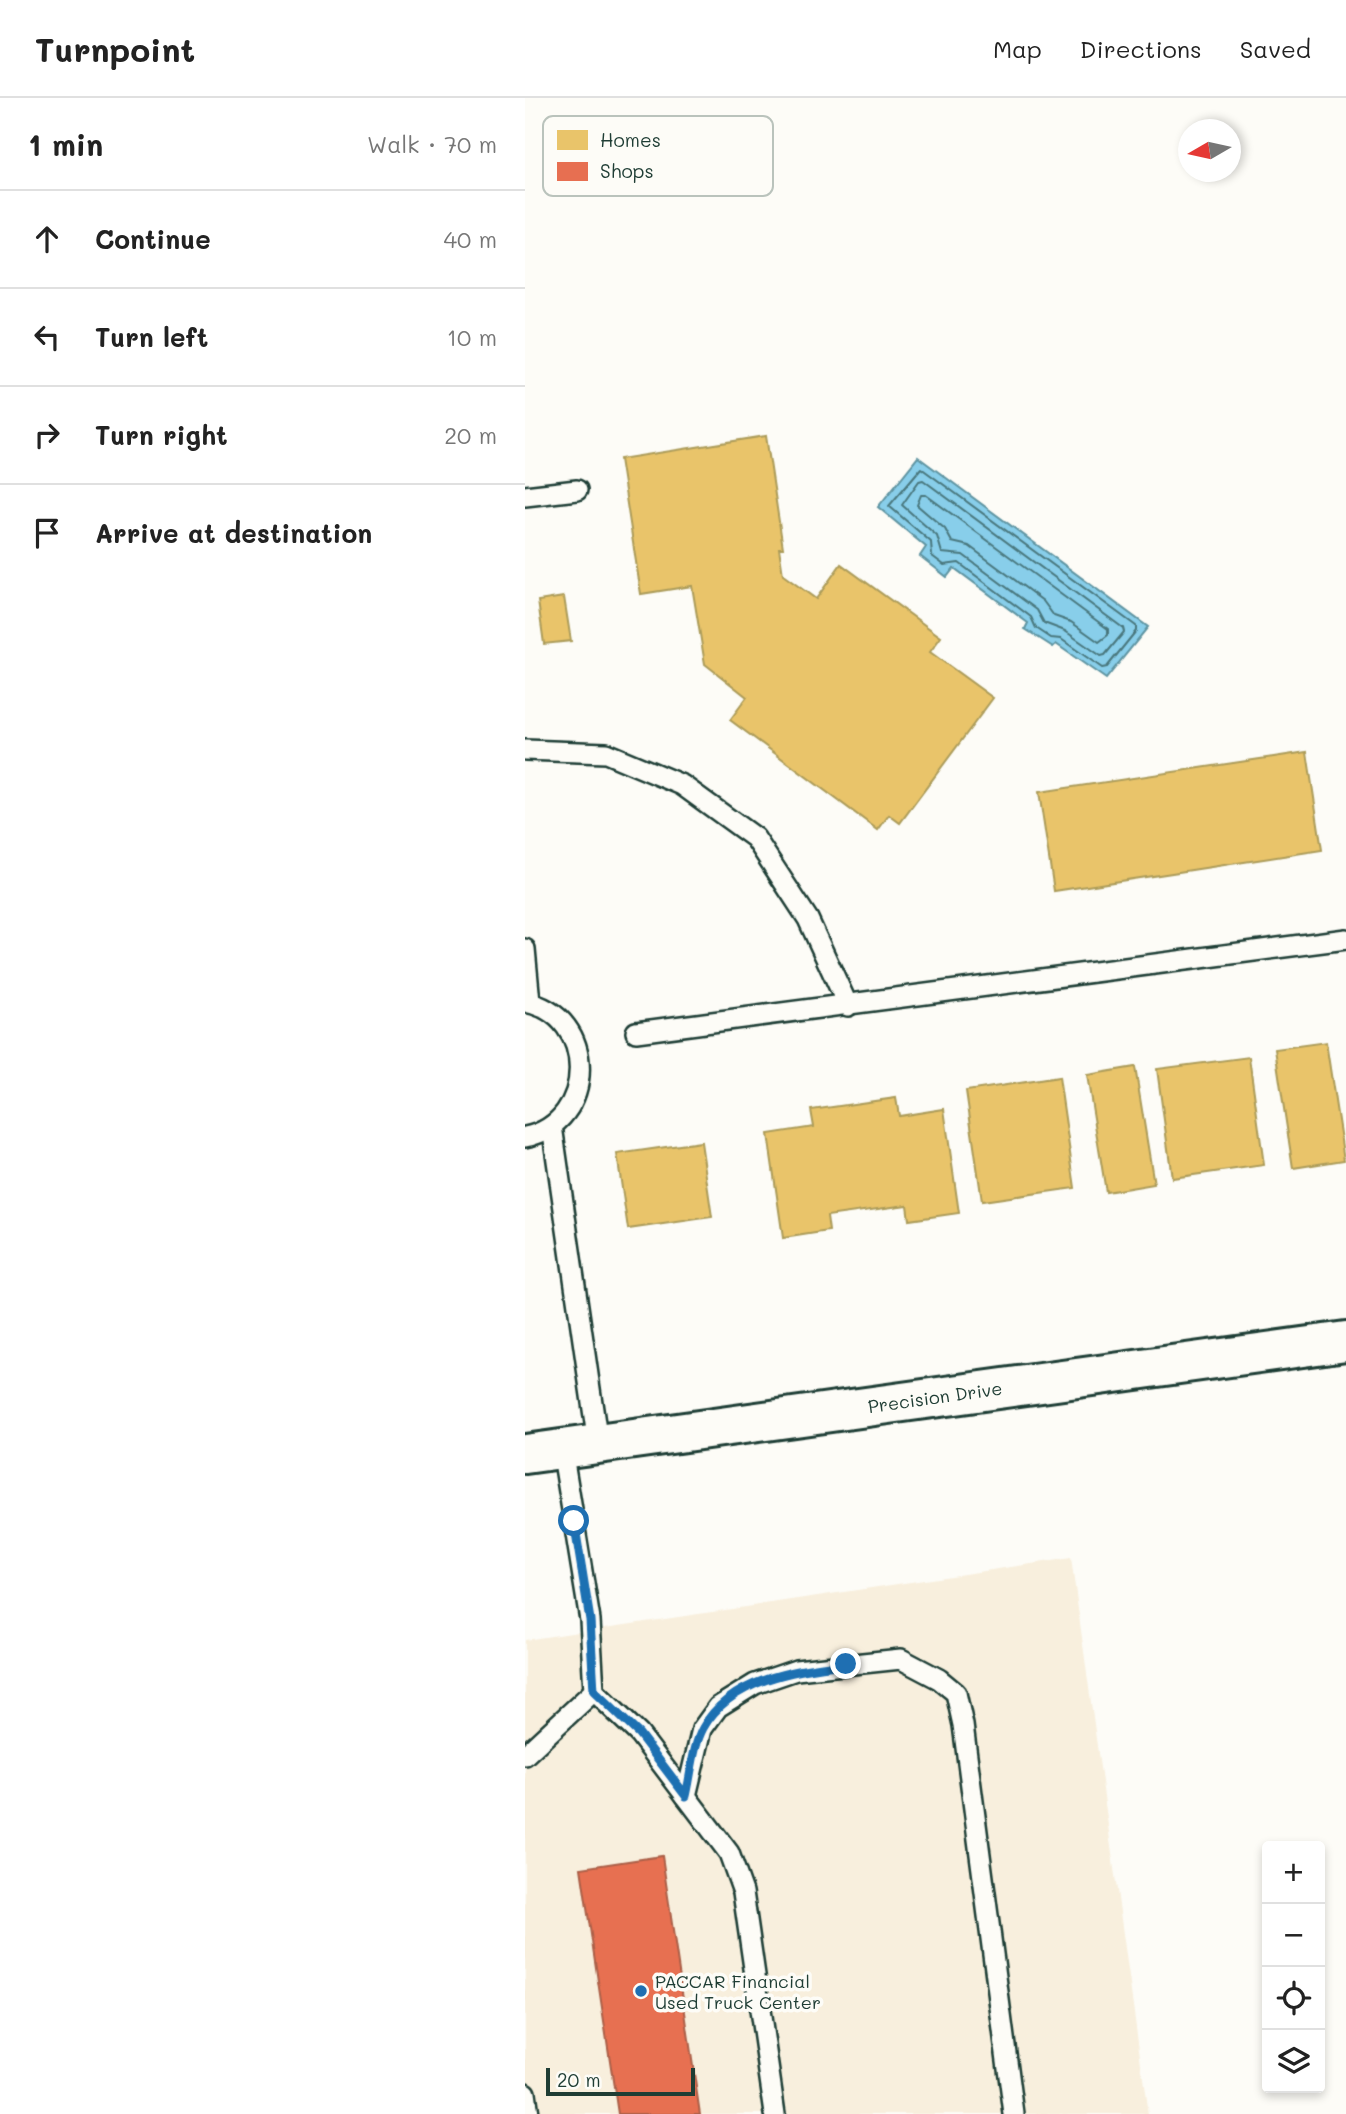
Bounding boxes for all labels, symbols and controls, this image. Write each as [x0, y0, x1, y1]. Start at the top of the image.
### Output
text: Turnpoint [35, 27, 195, 70]
text: Map [993, 33, 1042, 64]
text: Directions [1080, 33, 1202, 64]
text: Saved [1240, 33, 1311, 64]
legend [543, 116, 773, 196]
north arrow [1178, 119, 1241, 182]
text: 1 min [28, 124, 103, 164]
text: Homes [600, 127, 661, 152]
text: Walk · 70 m [367, 129, 497, 159]
text: Shops [600, 158, 654, 183]
icon: ahead [28, 220, 66, 258]
text: Continue [95, 222, 211, 256]
text: 40 m [444, 224, 497, 254]
icon: left [28, 318, 66, 356]
text: Turn left [95, 320, 208, 354]
text: 10 m [447, 322, 497, 352]
icon: right [28, 416, 66, 454]
text: Turn right [95, 418, 228, 452]
text: 20 m [444, 420, 497, 450]
icon: arrive [28, 514, 66, 552]
text: Arrive at destination [95, 516, 372, 550]
street label: Precision Drive [866, 1376, 1004, 1418]
route start [558, 1505, 589, 1536]
route end [830, 1648, 861, 1679]
map controls [1262, 1841, 1325, 2093]
button: + [1262, 1841, 1325, 1904]
button: − [1262, 1904, 1325, 1967]
button: locate [1262, 1967, 1325, 2030]
place label: PACCAR Financial Used Truck Center [655, 1969, 821, 2014]
marker: PACCAR Financial Used Truck Center [633, 1983, 649, 1999]
button: layers [1262, 2030, 1325, 2093]
scale bar [546, 2065, 695, 2097]
text: 20 m [557, 2067, 601, 2092]

